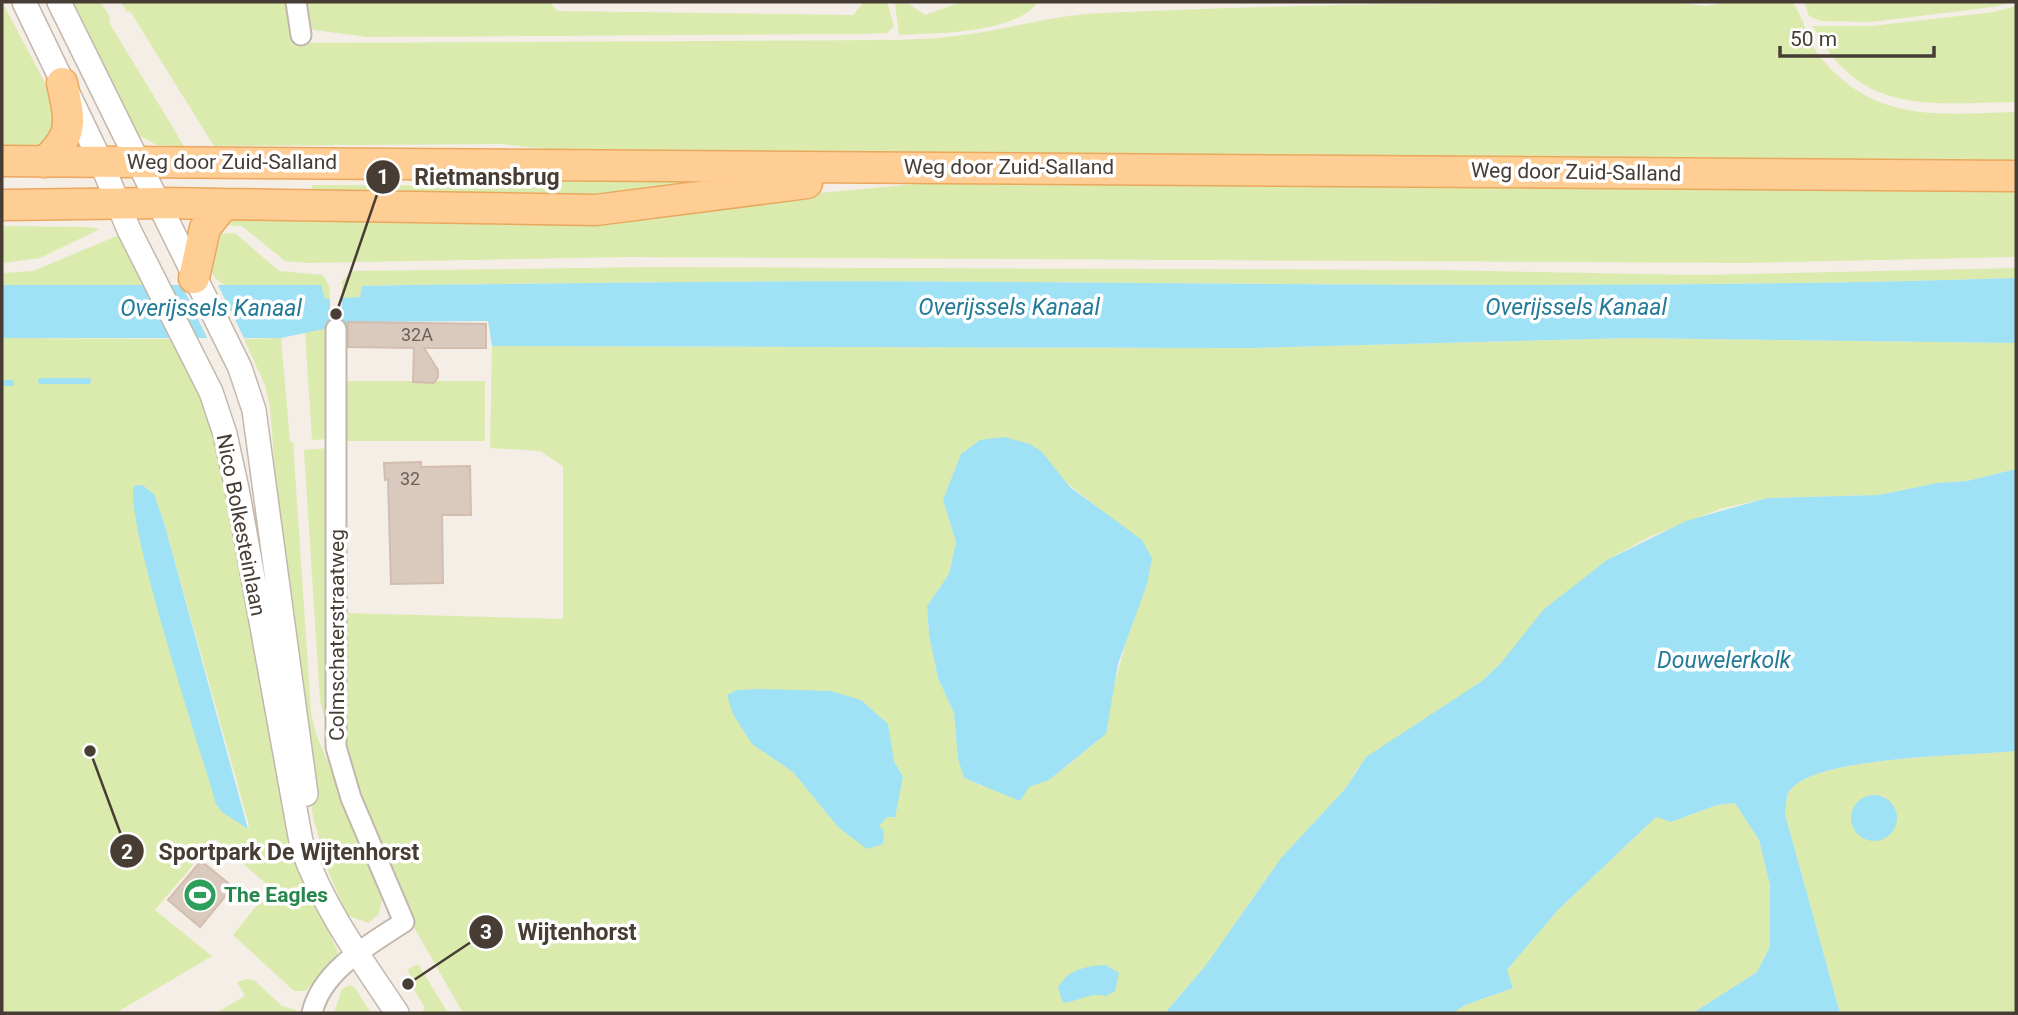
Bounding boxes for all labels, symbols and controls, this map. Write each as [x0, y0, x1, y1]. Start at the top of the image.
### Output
scale bar [1780, 14, 1934, 58]
text: 50 m [1790, 27, 1837, 51]
street label: Weg door Zuid-Salland [127, 150, 337, 174]
callout: Rietmansbrug [365, 155, 573, 199]
street label: Weg door Zuid-Salland [904, 155, 1114, 179]
street label: Weg door Zuid-Salland [1471, 158, 1681, 186]
text: Rietmansbrug [414, 164, 560, 191]
text: 1 [377, 165, 389, 189]
water label: Overijssels Kanaal [918, 294, 1100, 321]
water label: Overijssels Kanaal [1485, 294, 1667, 321]
water label: Overijssels Kanaal [120, 295, 302, 322]
house number: 32A [401, 324, 433, 345]
street label: Nico Bolkesteinlaan [212, 432, 270, 618]
house number: 32 [400, 468, 420, 489]
street label: Colmschaterstraatweg [325, 529, 349, 741]
water label: Douwelerkolk [1657, 647, 1792, 674]
callout: Sportpark De Wijtenhorst [109, 829, 433, 873]
text: Sportpark De Wijtenhorst [159, 839, 420, 866]
text: 2 [121, 840, 133, 864]
sports icon: The Eagles [181, 876, 219, 914]
place label: The Eagles [224, 883, 328, 907]
callout: Wijtenhorst [468, 910, 650, 954]
text: Wijtenhorst [517, 919, 637, 946]
text: 3 [480, 920, 492, 944]

